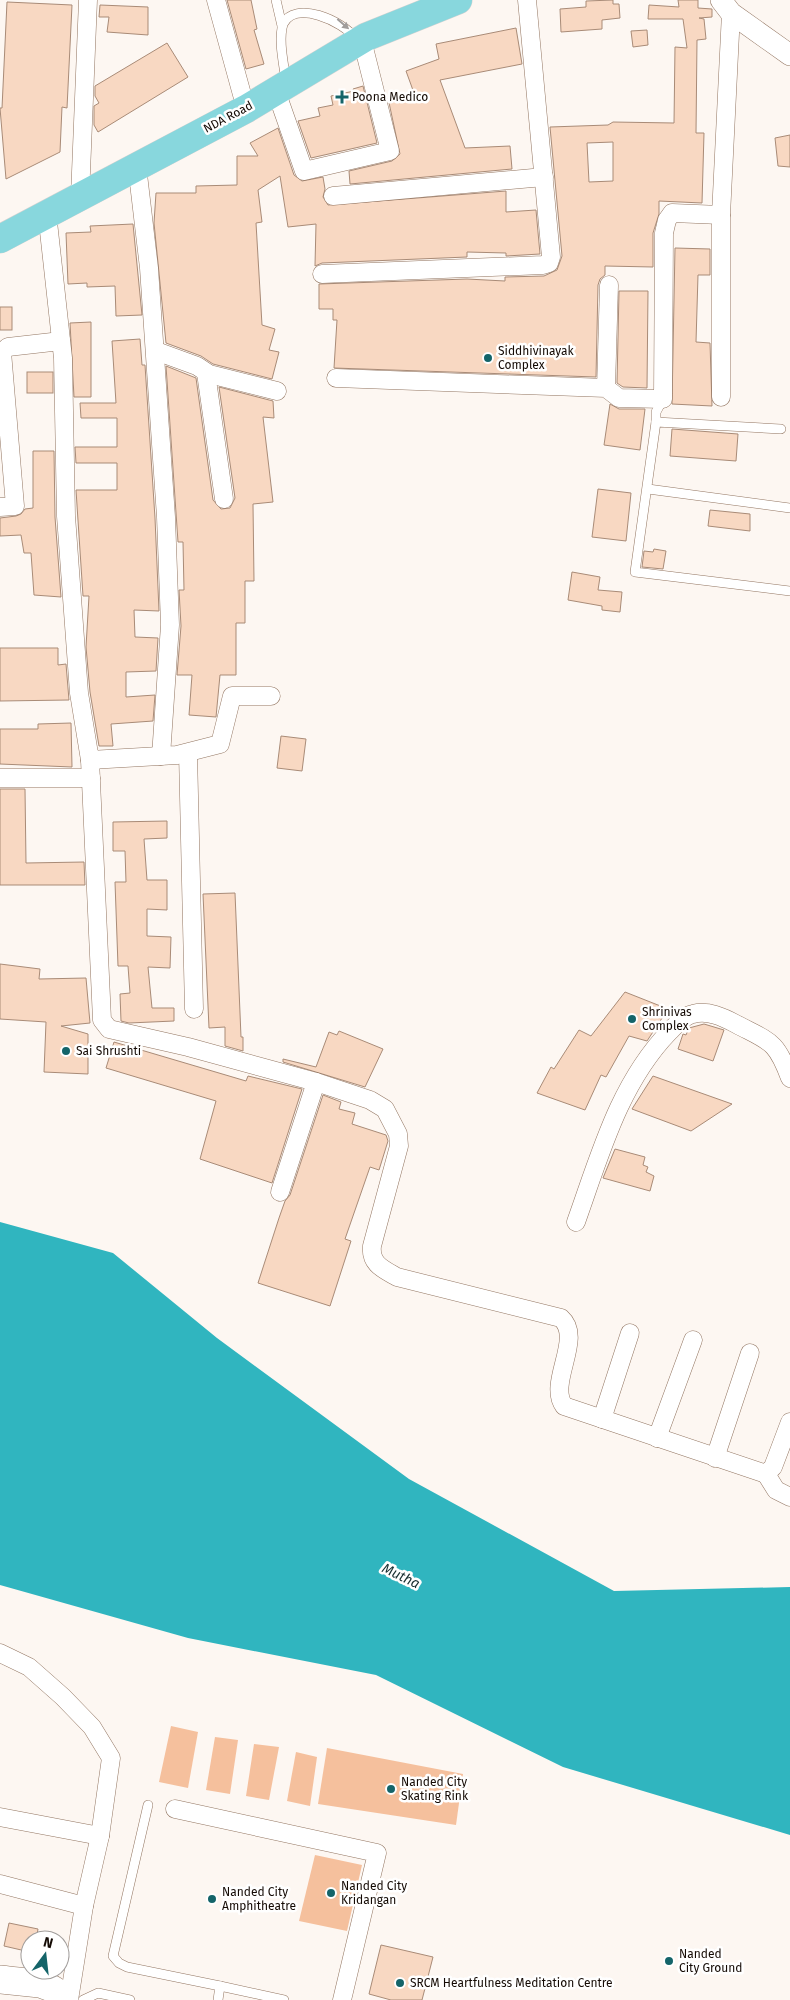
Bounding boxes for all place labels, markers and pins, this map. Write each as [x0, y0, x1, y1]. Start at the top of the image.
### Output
place label: Poona Medico [352, 90, 428, 104]
marker: Poona Medico [336, 91, 348, 103]
place label: Siddhivinayak Complex [498, 344, 575, 372]
marker: Siddhivinayak Complex [482, 352, 494, 364]
place label: Shrinivas Complex [642, 1005, 692, 1033]
marker: Shrinivas Complex [626, 1013, 638, 1025]
place label: Sai Shrushti [76, 1044, 141, 1058]
marker: Sai Shrushti [60, 1045, 72, 1057]
place label: Nanded City Skating Rink [401, 1775, 469, 1803]
marker: Nanded City Skating Rink [385, 1783, 397, 1795]
place label: Nanded City Kridangan [341, 1879, 407, 1907]
place label: Nanded City Amphitheatre [222, 1885, 296, 1913]
marker: Nanded City Kridangan [325, 1887, 337, 1899]
marker: Nanded City Amphitheatre [206, 1893, 218, 1905]
place label: Nanded City Ground [679, 1947, 743, 1975]
marker: Nanded City Ground [663, 1955, 675, 1967]
place label: SRCM Heartfulness Meditation Centre [410, 1976, 613, 1990]
marker: SRCM Heartfulness Meditation Centre [394, 1977, 406, 1989]

